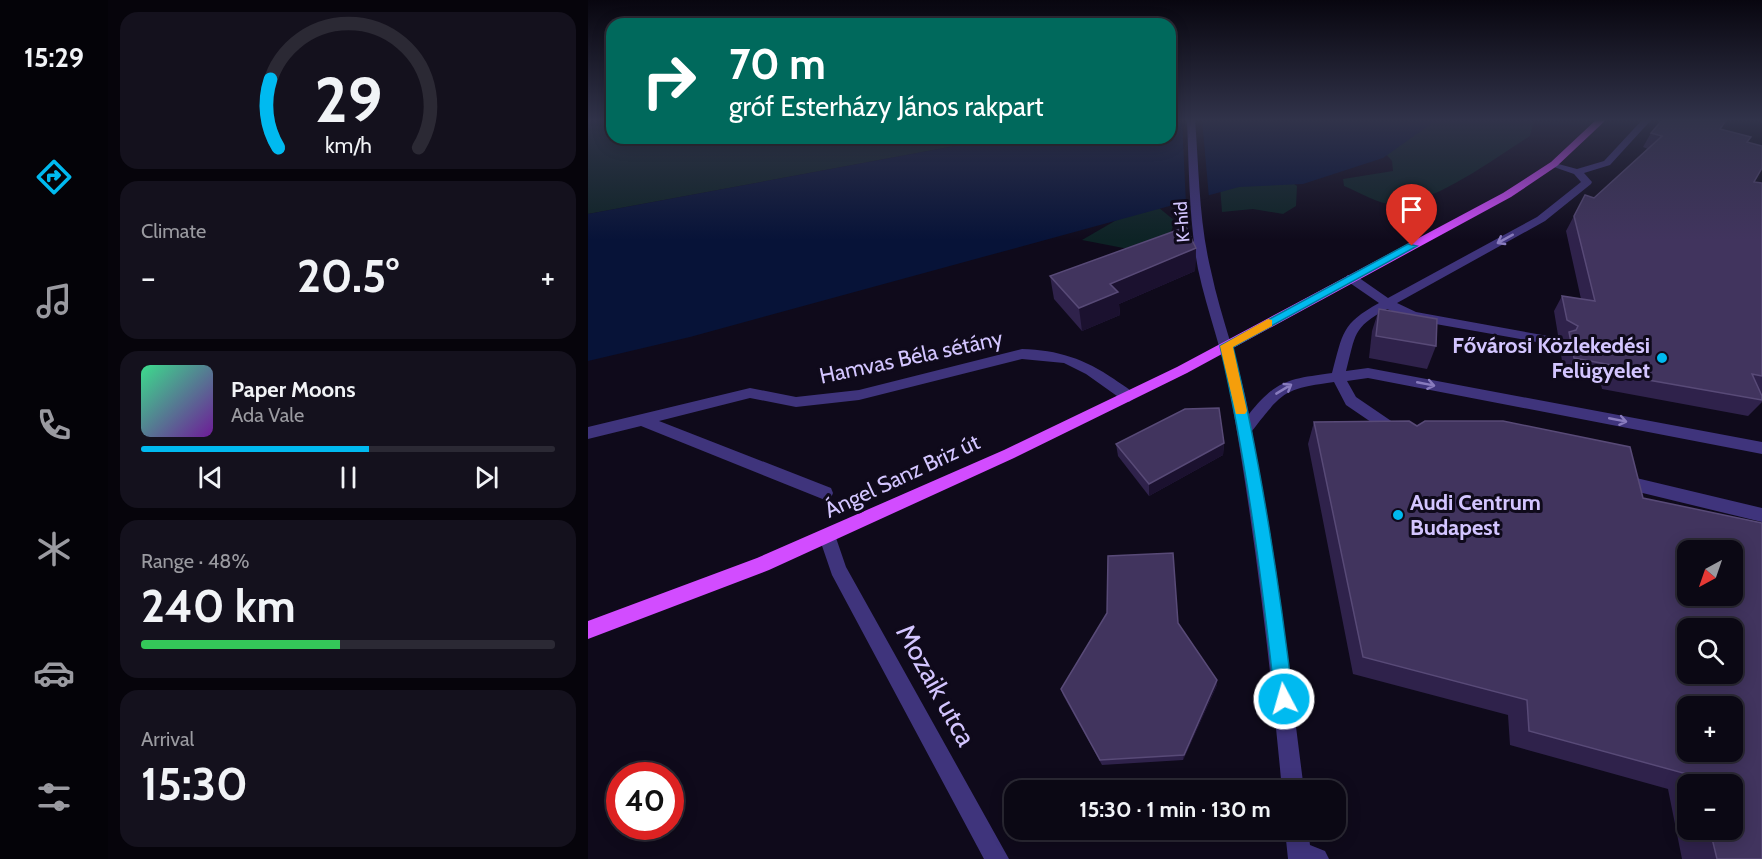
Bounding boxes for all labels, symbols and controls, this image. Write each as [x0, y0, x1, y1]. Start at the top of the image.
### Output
text: 70 m [729, 38, 826, 90]
text: 15:29 [24, 41, 84, 74]
icon: right [630, 42, 708, 120]
text: 29 [314, 62, 382, 138]
text: gróf Esterházy János rakpart [729, 90, 1044, 123]
text: km/h [325, 132, 371, 158]
icon: directions [33, 156, 75, 198]
pin [1386, 184, 1437, 246]
icon: arrive [1395, 193, 1428, 226]
street label: K-híd [1170, 201, 1194, 243]
text: Climate [141, 219, 206, 243]
one-way arrow [1497, 233, 1514, 245]
text: 20.5° [297, 249, 399, 303]
text: − [141, 257, 156, 297]
text: + [540, 257, 555, 297]
icon: music [33, 280, 75, 322]
street label: Hamvas Béla sétány [817, 324, 1005, 390]
place label: Fővárosi Közlekedési Felügyelet [1452, 332, 1650, 384]
marker: Fővárosi Közlekedési Felügyelet [1655, 351, 1669, 365]
text: Paper Moons [231, 376, 355, 403]
one-way arrow [1416, 379, 1435, 390]
one-way arrow [1275, 382, 1292, 394]
text: Ada Vale [231, 403, 304, 427]
icon: phone [33, 404, 75, 446]
one-way arrow [1607, 415, 1627, 426]
street label: Ángel Sanz Briz út [820, 428, 984, 524]
icon: previous [194, 461, 227, 494]
icon: pause [332, 461, 365, 494]
icon: next [470, 461, 503, 494]
place label: Audi Centrum Budapest [1410, 489, 1541, 541]
marker: Audi Centrum Budapest [1391, 508, 1405, 522]
icon: climate [33, 528, 75, 570]
north arrow [1677, 540, 1743, 606]
map controls [1677, 540, 1743, 840]
text: Range · 48% [141, 549, 249, 573]
text: 240 km [141, 579, 296, 633]
street label: Mozaik utca [889, 618, 983, 752]
button: search [1677, 618, 1743, 684]
icon: car [33, 652, 75, 694]
position arrow [1252, 667, 1316, 731]
button: + [1677, 696, 1743, 762]
text: Arrival [141, 727, 194, 751]
text: 15:30 [141, 757, 248, 811]
speed limit sign: 40 [606, 762, 684, 840]
button: − [1677, 774, 1743, 840]
icon: filters [33, 776, 75, 818]
text: 15:30 · 1 min · 130 m [1079, 796, 1271, 823]

